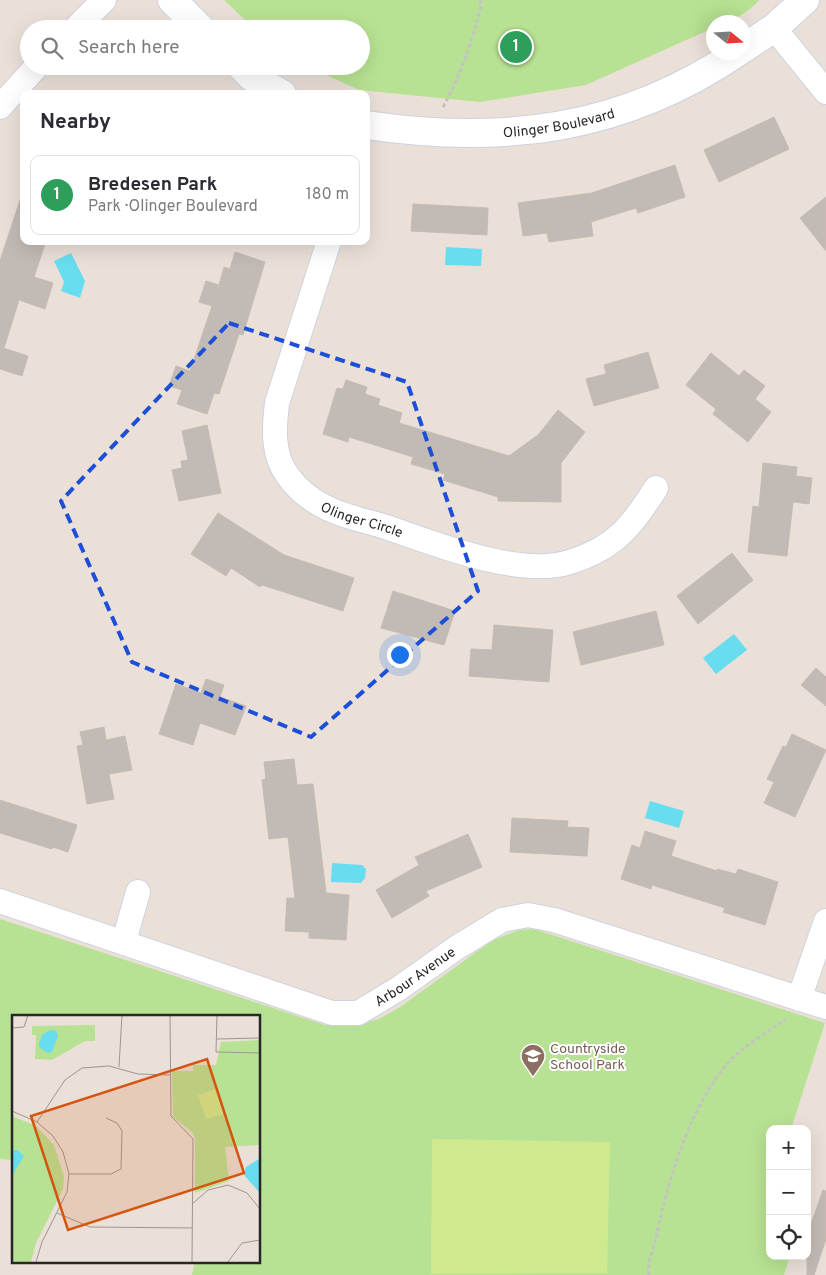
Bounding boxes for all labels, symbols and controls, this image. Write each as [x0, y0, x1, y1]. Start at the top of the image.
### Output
north arrow [706, 15, 751, 60]
search box [20, 20, 370, 75]
pin: 1 [500, 28, 532, 66]
icon: search [38, 34, 66, 62]
text: Search here [78, 36, 180, 60]
street label: Olinger Boulevard [503, 106, 617, 142]
text: Nearby [40, 109, 111, 136]
text: Bredesen Park [88, 173, 218, 197]
text: 1 [54, 185, 60, 205]
text: 180 m [306, 185, 349, 205]
text: Park · Olinger Boulevard [88, 197, 258, 217]
street label: Olinger Circle [317, 499, 405, 542]
your location [387, 642, 413, 668]
street label: Arbour Avenue [372, 944, 459, 1011]
inset map [12, 1015, 260, 1262]
place label: Countryside School Park [550, 1041, 626, 1074]
school or university icon: Countryside School Park [520, 1043, 546, 1077]
map controls [766, 1125, 811, 1260]
button: + [766, 1125, 811, 1170]
button: − [766, 1170, 811, 1215]
button: locate [766, 1215, 811, 1260]

